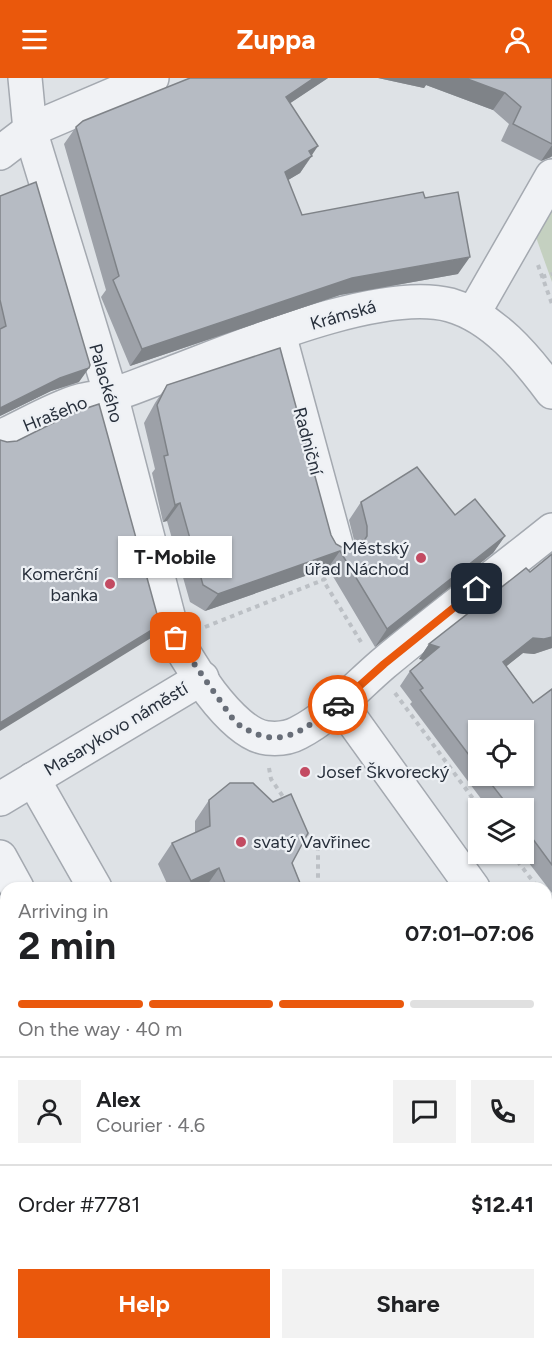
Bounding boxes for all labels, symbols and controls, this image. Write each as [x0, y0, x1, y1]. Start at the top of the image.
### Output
icon: menu [18, 23, 51, 56]
text: Zuppa [236, 23, 316, 56]
icon: person [501, 23, 534, 56]
street label: Krámská [307, 295, 379, 335]
street label: Palackého [84, 341, 128, 425]
street label: Hrašeho [20, 391, 90, 437]
street label: Radniční [288, 405, 328, 478]
callout: T-Mobile [119, 536, 233, 578]
place label: Městský úřad Náchod [305, 537, 410, 580]
text: T-Mobile [134, 545, 216, 569]
marker: Městský úřad Náchod [414, 551, 428, 565]
place label: Komerční banka [22, 563, 99, 606]
pin [451, 563, 502, 614]
icon: home [460, 572, 493, 605]
marker: Komerční banka [103, 577, 117, 591]
pin [150, 612, 201, 663]
icon: bag [159, 621, 192, 654]
courier [308, 675, 368, 735]
street label: Masarykovo náměstí [40, 677, 193, 781]
icon: car [322, 689, 355, 722]
map controls [468, 720, 534, 864]
button: locate [468, 720, 534, 786]
place label: Josef Škvorecký [317, 761, 450, 783]
marker: Josef Škvorecký [298, 765, 312, 779]
button: layers [468, 798, 534, 864]
place label: svatý Vavřinec [253, 831, 371, 853]
marker: svatý Vavřinec [234, 835, 248, 849]
text: Arriving in [18, 899, 108, 923]
text: 07:01–07:06 [405, 920, 534, 947]
text: 2 min [18, 922, 116, 969]
text: On the way · 40 m [18, 1017, 182, 1041]
button: person [18, 1080, 81, 1143]
button: chat [393, 1080, 456, 1143]
button: phone [471, 1080, 534, 1143]
text: Alex [96, 1086, 141, 1113]
text: Courier · 4.6 [96, 1113, 205, 1137]
text: Order #7781 [18, 1191, 140, 1218]
text: $12.41 [471, 1191, 534, 1218]
button: Help [18, 1269, 270, 1338]
button: Share [282, 1269, 534, 1338]

